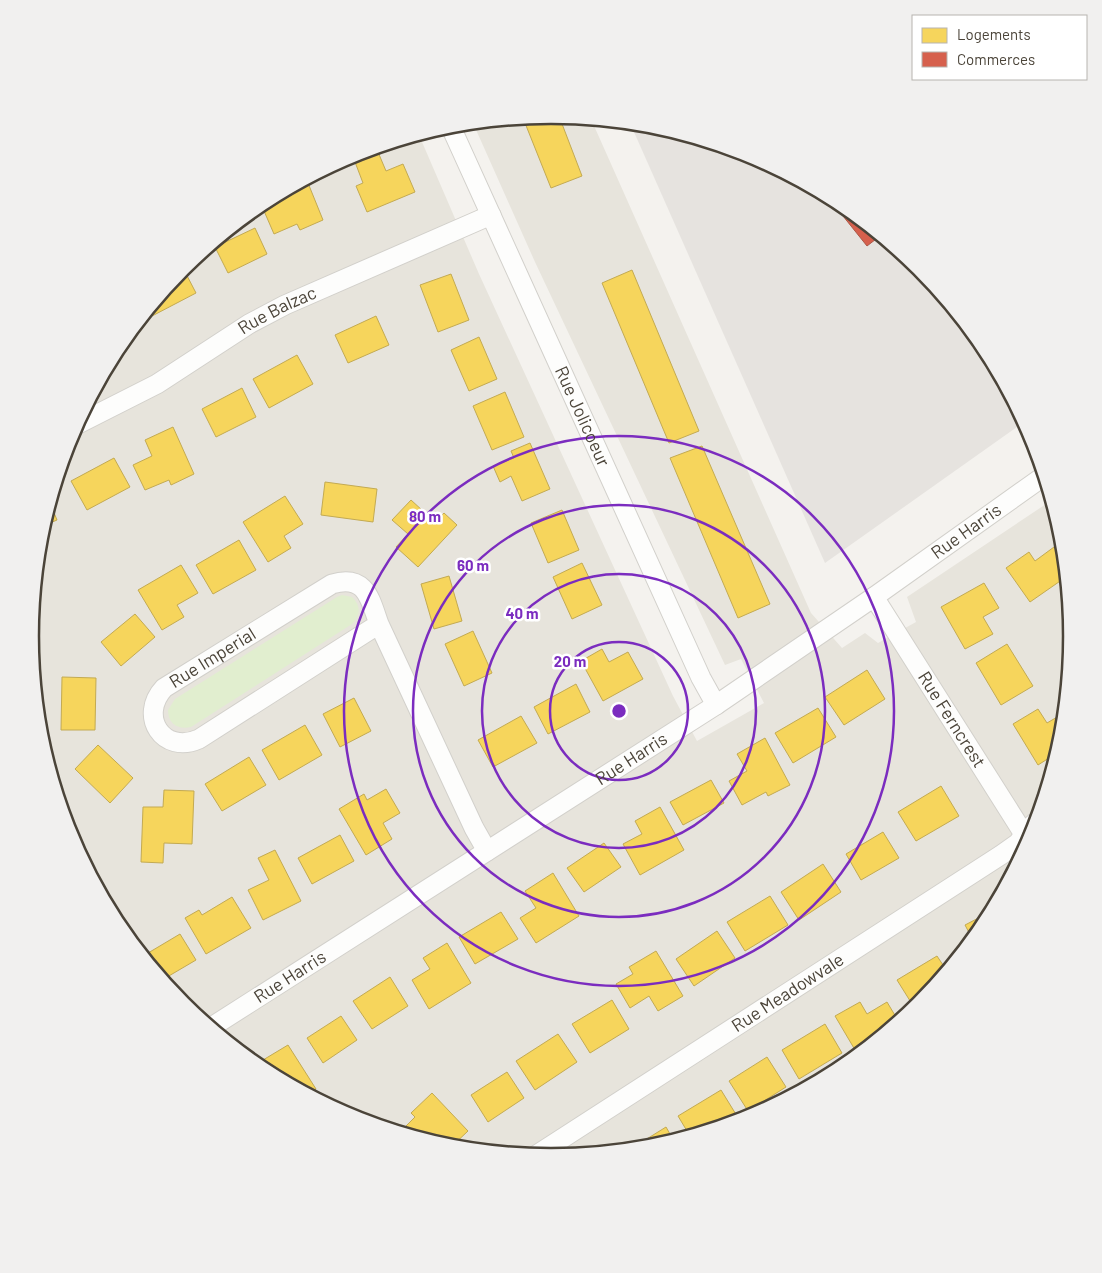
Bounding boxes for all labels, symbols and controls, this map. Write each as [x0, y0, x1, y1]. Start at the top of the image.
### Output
legend [912, 15, 1087, 80]
text: Logements [957, 25, 1031, 43]
text: Commerces [957, 50, 1035, 68]
street label: Rue Balzac [233, 281, 319, 338]
street label: Rue Jolicoeur [551, 362, 616, 470]
street label: Rue Harris [926, 498, 1005, 563]
text: 80 m [409, 507, 441, 525]
text: 60 m [457, 556, 489, 574]
text: 40 m [505, 604, 539, 622]
street label: Rue Imperial [165, 622, 259, 692]
text: 20 m [554, 652, 586, 670]
street label: Rue Ferncrest [914, 667, 991, 771]
centre of rings [610, 702, 628, 720]
street label: Rue Harris [591, 727, 671, 789]
street label: Rue Harris [249, 945, 330, 1007]
street label: Rue Meadowvale [727, 948, 847, 1036]

